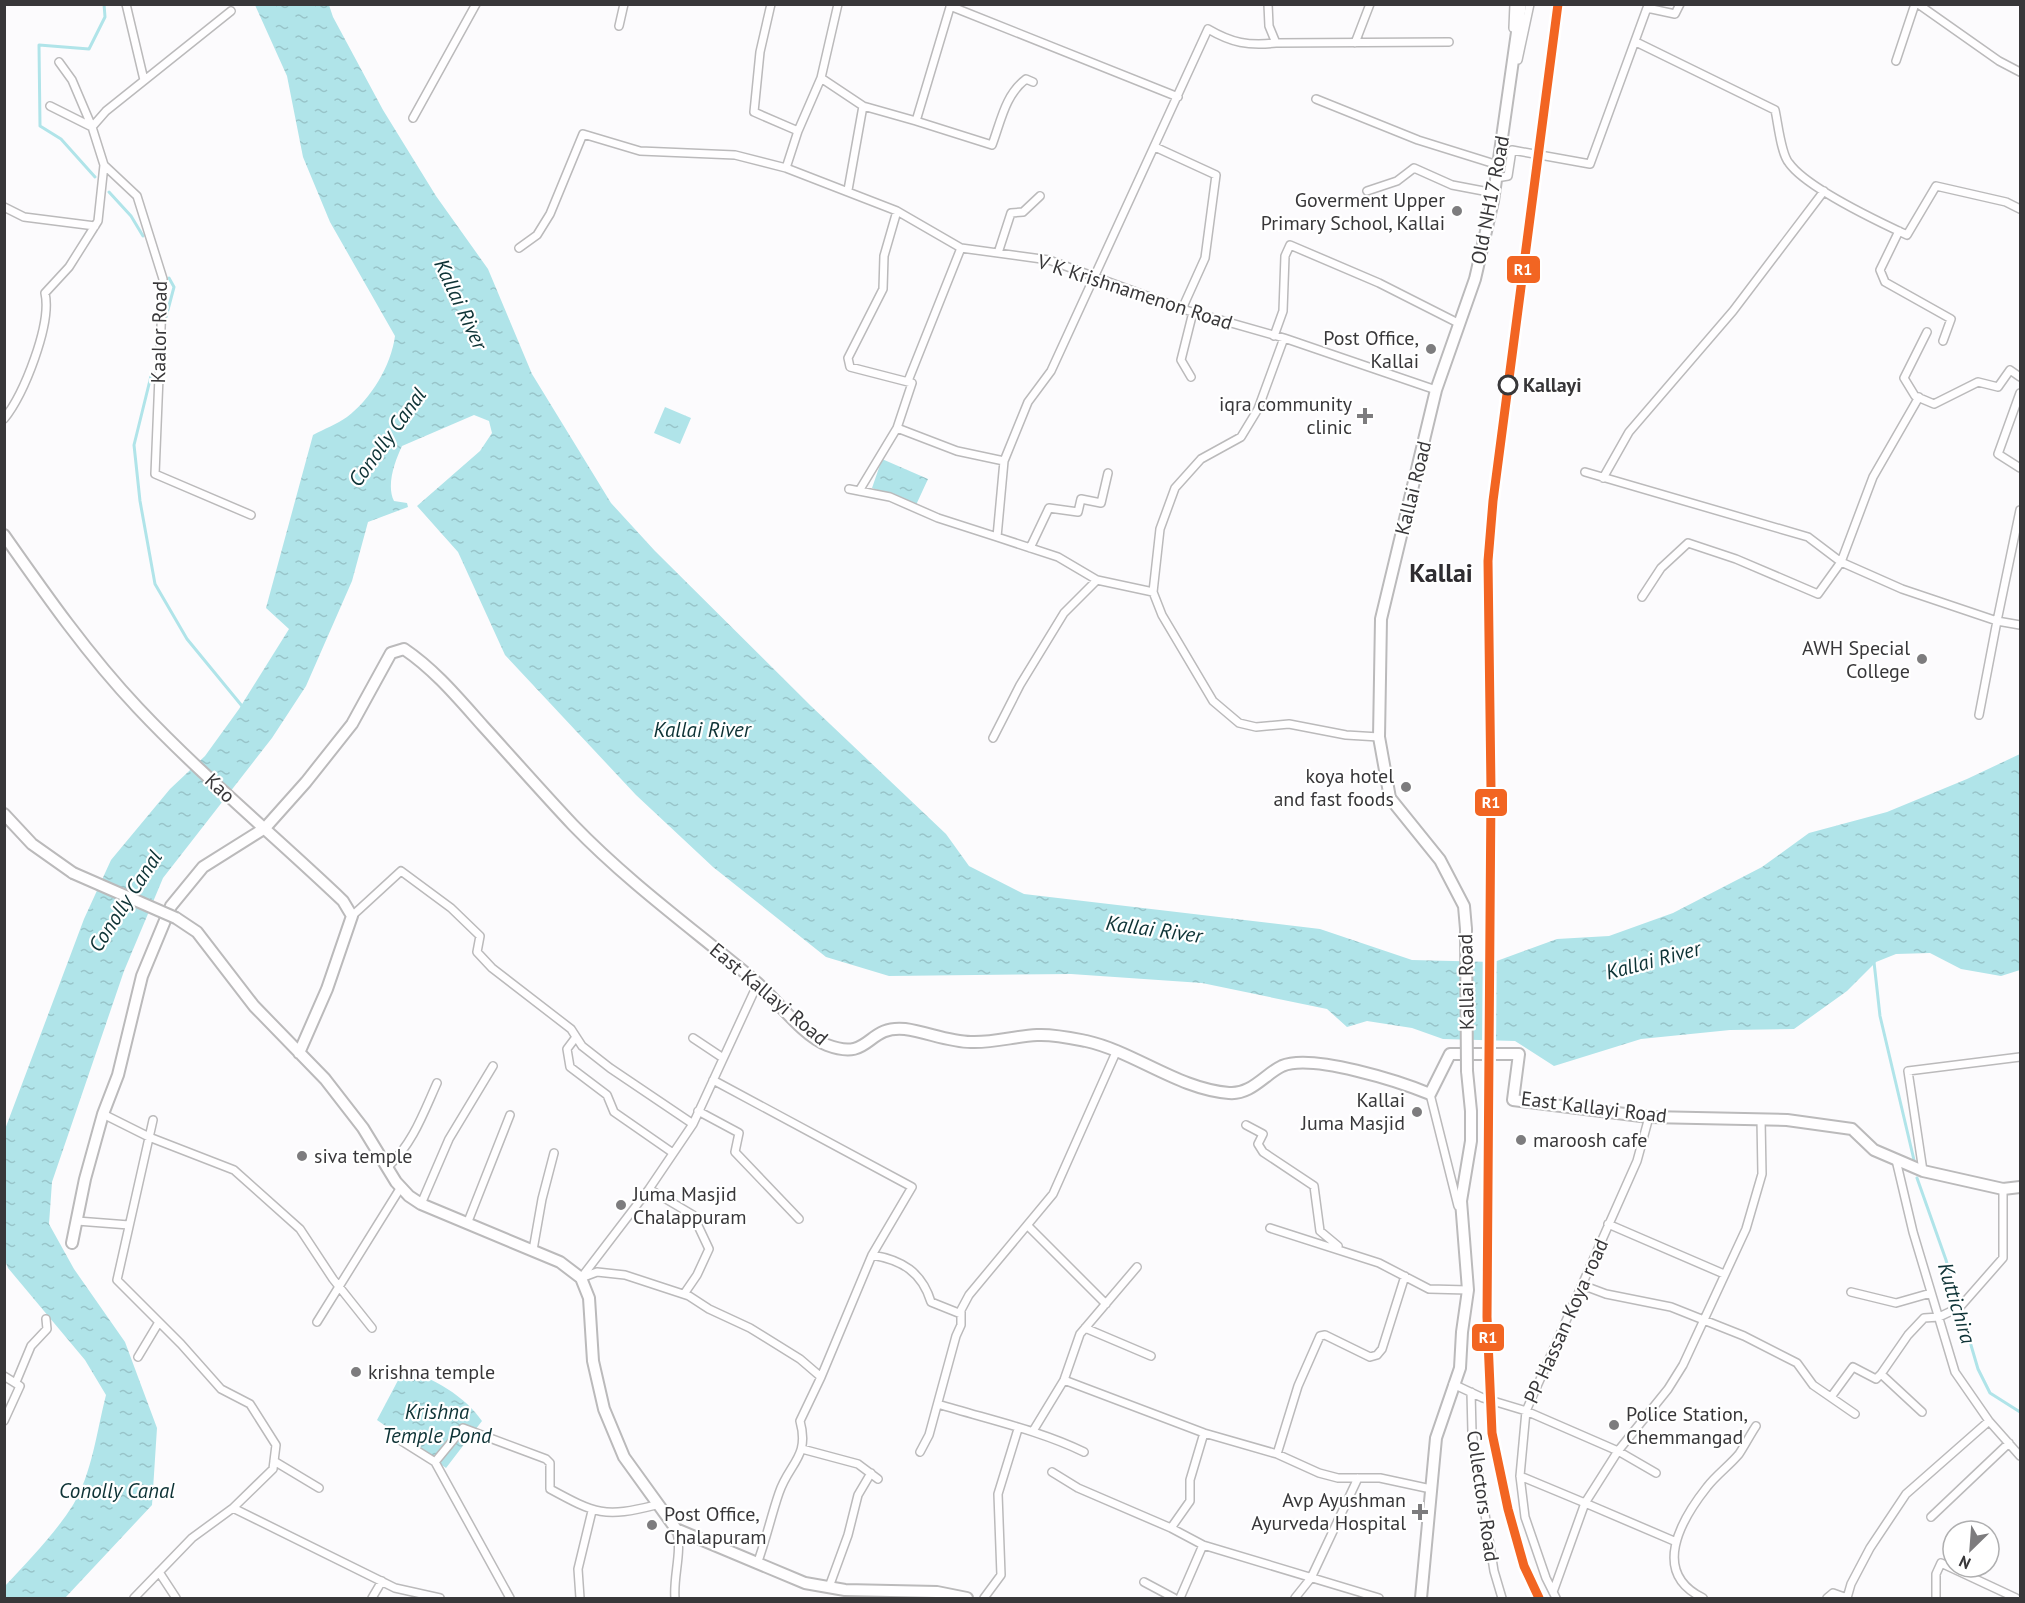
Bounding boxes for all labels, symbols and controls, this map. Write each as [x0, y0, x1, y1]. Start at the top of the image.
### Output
street label: Old NH17 Road [1465, 133, 1515, 267]
place label: Goverment Upper Primary School, Kallai [1261, 187, 1445, 236]
marker: Goverment Upper Primary School, Kallai [1450, 204, 1464, 218]
street label: V K Krishnamenon Road [1033, 248, 1236, 336]
water label: Kallai River [428, 254, 495, 356]
line badge: R1 [1506, 255, 1541, 284]
text: R1 [1514, 259, 1532, 279]
street label: Kaalor Road [145, 281, 173, 383]
place label: Post Office, Kallai [1323, 325, 1419, 374]
marker: Post Office, Kallai [1424, 342, 1438, 356]
place label: Kallayi [1523, 372, 1582, 398]
marker: Kallayi [1498, 375, 1518, 395]
water label: Conolly Canal [342, 382, 432, 492]
place label: iqra community clinic [1219, 391, 1353, 440]
marker: iqra community clinic [1356, 407, 1374, 425]
street label: Kallai Road [1389, 438, 1437, 538]
district label: Kallai [1409, 556, 1473, 589]
place label: AWH Special College [1802, 635, 1910, 684]
marker: AWH Special College [1915, 652, 1929, 666]
water label: Kallai River [653, 716, 753, 743]
place label: koya hotel and fast foods [1273, 763, 1394, 812]
street label: Kao [199, 767, 241, 809]
marker: koya hotel and fast foods [1399, 780, 1413, 794]
line badge: R1 [1474, 788, 1508, 817]
text: R1 [1482, 792, 1500, 812]
water label: Conolly Canal [82, 845, 168, 957]
water label: Kallai River [1104, 909, 1206, 949]
street label: Kallai Road [1452, 934, 1480, 1030]
water label: Kallai River [1603, 934, 1705, 986]
street label: East Kallayi Road [704, 937, 834, 1051]
street label: East Kallayi Road [1520, 1085, 1668, 1129]
place label: Kallai Juma Masjid [1300, 1087, 1405, 1136]
marker: Kallai Juma Masjid [1410, 1105, 1424, 1119]
place label: maroosh cafe [1533, 1127, 1647, 1153]
marker: maroosh cafe [1514, 1133, 1528, 1147]
place label: siva temple [314, 1143, 412, 1169]
marker: siva temple [295, 1149, 309, 1163]
place label: Juma Masjid Chalappuram [632, 1181, 746, 1230]
marker: Juma Masjid Chalappuram [614, 1198, 628, 1212]
street label: PP Hassan Koya road [1518, 1234, 1614, 1408]
water label: Kuttichira [1932, 1259, 1982, 1348]
line badge: R1 [1471, 1323, 1505, 1352]
text: R1 [1479, 1327, 1497, 1347]
place label: krishna temple [368, 1359, 495, 1385]
marker: krishna temple [349, 1365, 363, 1379]
water label: Krishna Temple Pond [382, 1398, 493, 1449]
place label: Police Station, Chemmangad [1626, 1401, 1748, 1450]
marker: Police Station, Chemmangad [1607, 1418, 1621, 1432]
street label: Collectors Road [1461, 1429, 1505, 1563]
water label: Conolly Canal [59, 1477, 175, 1504]
place label: Avp Ayushman Ayurveda Hospital [1251, 1487, 1406, 1536]
place label: Post Office, Chalapuram [664, 1501, 767, 1550]
marker: Avp Ayushman Ayurveda Hospital [1411, 1503, 1429, 1521]
marker: Post Office, Chalapuram [645, 1518, 659, 1532]
north arrow [1941, 1519, 2001, 1579]
text: N [1956, 1551, 1974, 1574]

